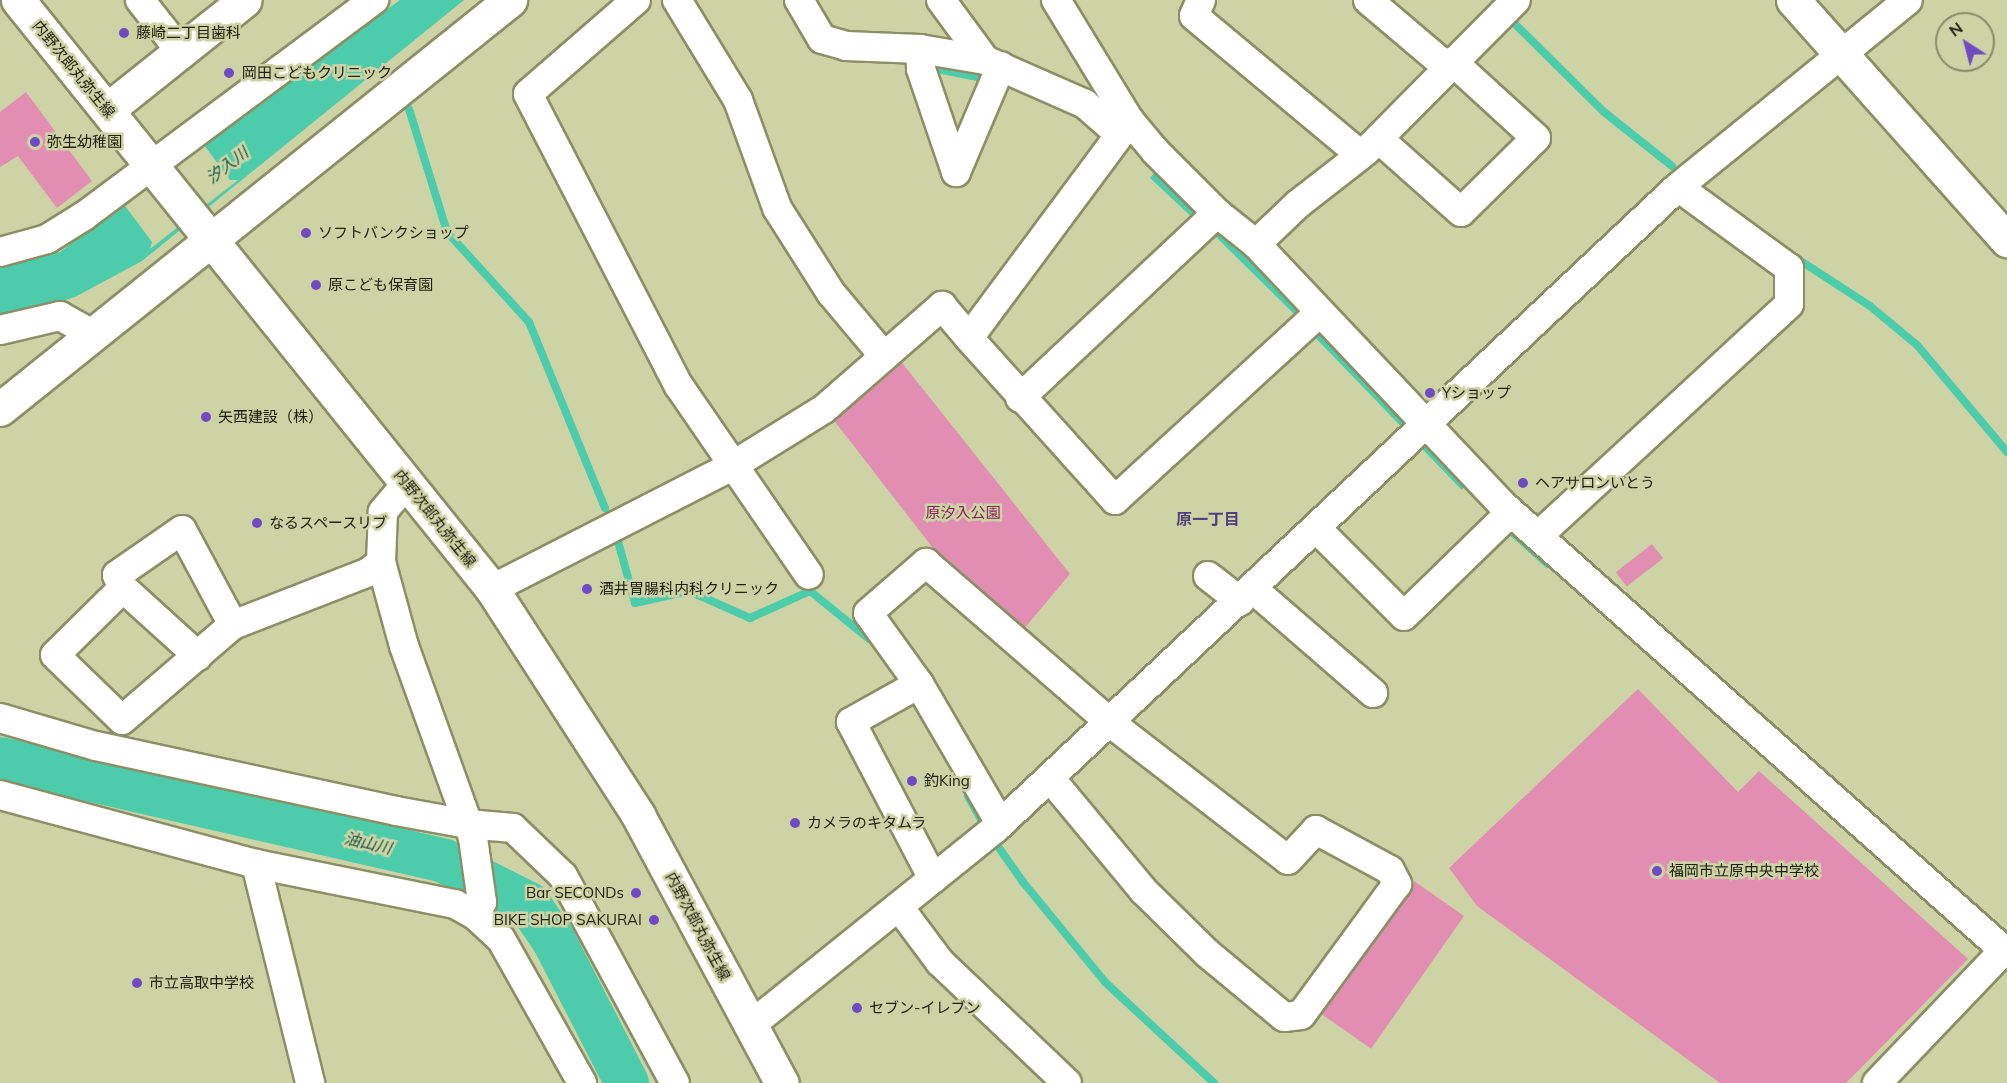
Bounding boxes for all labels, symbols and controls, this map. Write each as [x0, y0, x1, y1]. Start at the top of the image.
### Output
north arrow [1935, 12, 1995, 72]
street label: 内野次郎丸弥生線 [29, 17, 119, 121]
text: N [1945, 17, 1966, 41]
place label: 藤崎二丁目歯科 [136, 24, 241, 42]
marker: 藤崎二丁目歯科 [117, 26, 131, 40]
marker: 岡田こどもクリニック [220, 64, 238, 82]
place label: 岡田こどもクリニック [242, 64, 392, 82]
place label: 弥生幼稚園 [47, 133, 122, 151]
marker: 弥生幼稚園 [28, 135, 42, 149]
water label: 汐入川 [202, 143, 252, 187]
place label: ソフトバンクショップ [318, 224, 468, 242]
marker: ソフトバンクショップ [299, 226, 313, 240]
place label: 原こども保育園 [328, 276, 433, 294]
marker: 原こども保育園 [309, 278, 323, 292]
place label: Yショップ [1442, 384, 1511, 402]
marker: Yショップ [1423, 386, 1437, 400]
place label: 矢西建設（株） [218, 408, 323, 426]
marker: 矢西建設（株） [199, 410, 213, 424]
street label: 内野次郎丸弥生線 [390, 466, 480, 570]
place label: ヘアサロンいとう [1535, 474, 1655, 492]
marker: ヘアサロンいとう [1516, 476, 1530, 490]
park label: 原汐入公園 [926, 504, 1000, 522]
district label: 原一丁目 [1176, 509, 1240, 529]
place label: なるスペースリブ [269, 514, 389, 532]
marker: なるスペースリブ [250, 516, 264, 530]
place label: 酒井胃腸科内科クリニック [599, 580, 779, 598]
marker: 酒井胃腸科内科クリニック [580, 582, 594, 596]
place label: 釣King [924, 772, 970, 790]
marker: 釣King [905, 774, 919, 788]
place label: カメラのキタムラ [807, 814, 927, 832]
marker: カメラのキタムラ [788, 816, 802, 830]
water label: 油山川 [342, 828, 394, 858]
place label: 福岡市立原中央中学校 [1669, 862, 1819, 880]
marker: 福岡市立原中央中学校 [1650, 864, 1664, 878]
street label: 内野次郎丸弥生線 [662, 869, 734, 983]
place label: Bar SECONDs [526, 884, 624, 902]
marker: Bar SECONDs [629, 886, 643, 900]
place label: BIKE SHOP SAKURAI [494, 911, 642, 929]
marker: BIKE SHOP SAKURAI [647, 913, 661, 927]
place label: 市立高取中学校 [149, 974, 254, 992]
marker: 市立高取中学校 [130, 976, 144, 990]
place label: セブン-イレブン [869, 999, 980, 1017]
marker: セブン-イレブン [850, 1001, 864, 1015]

